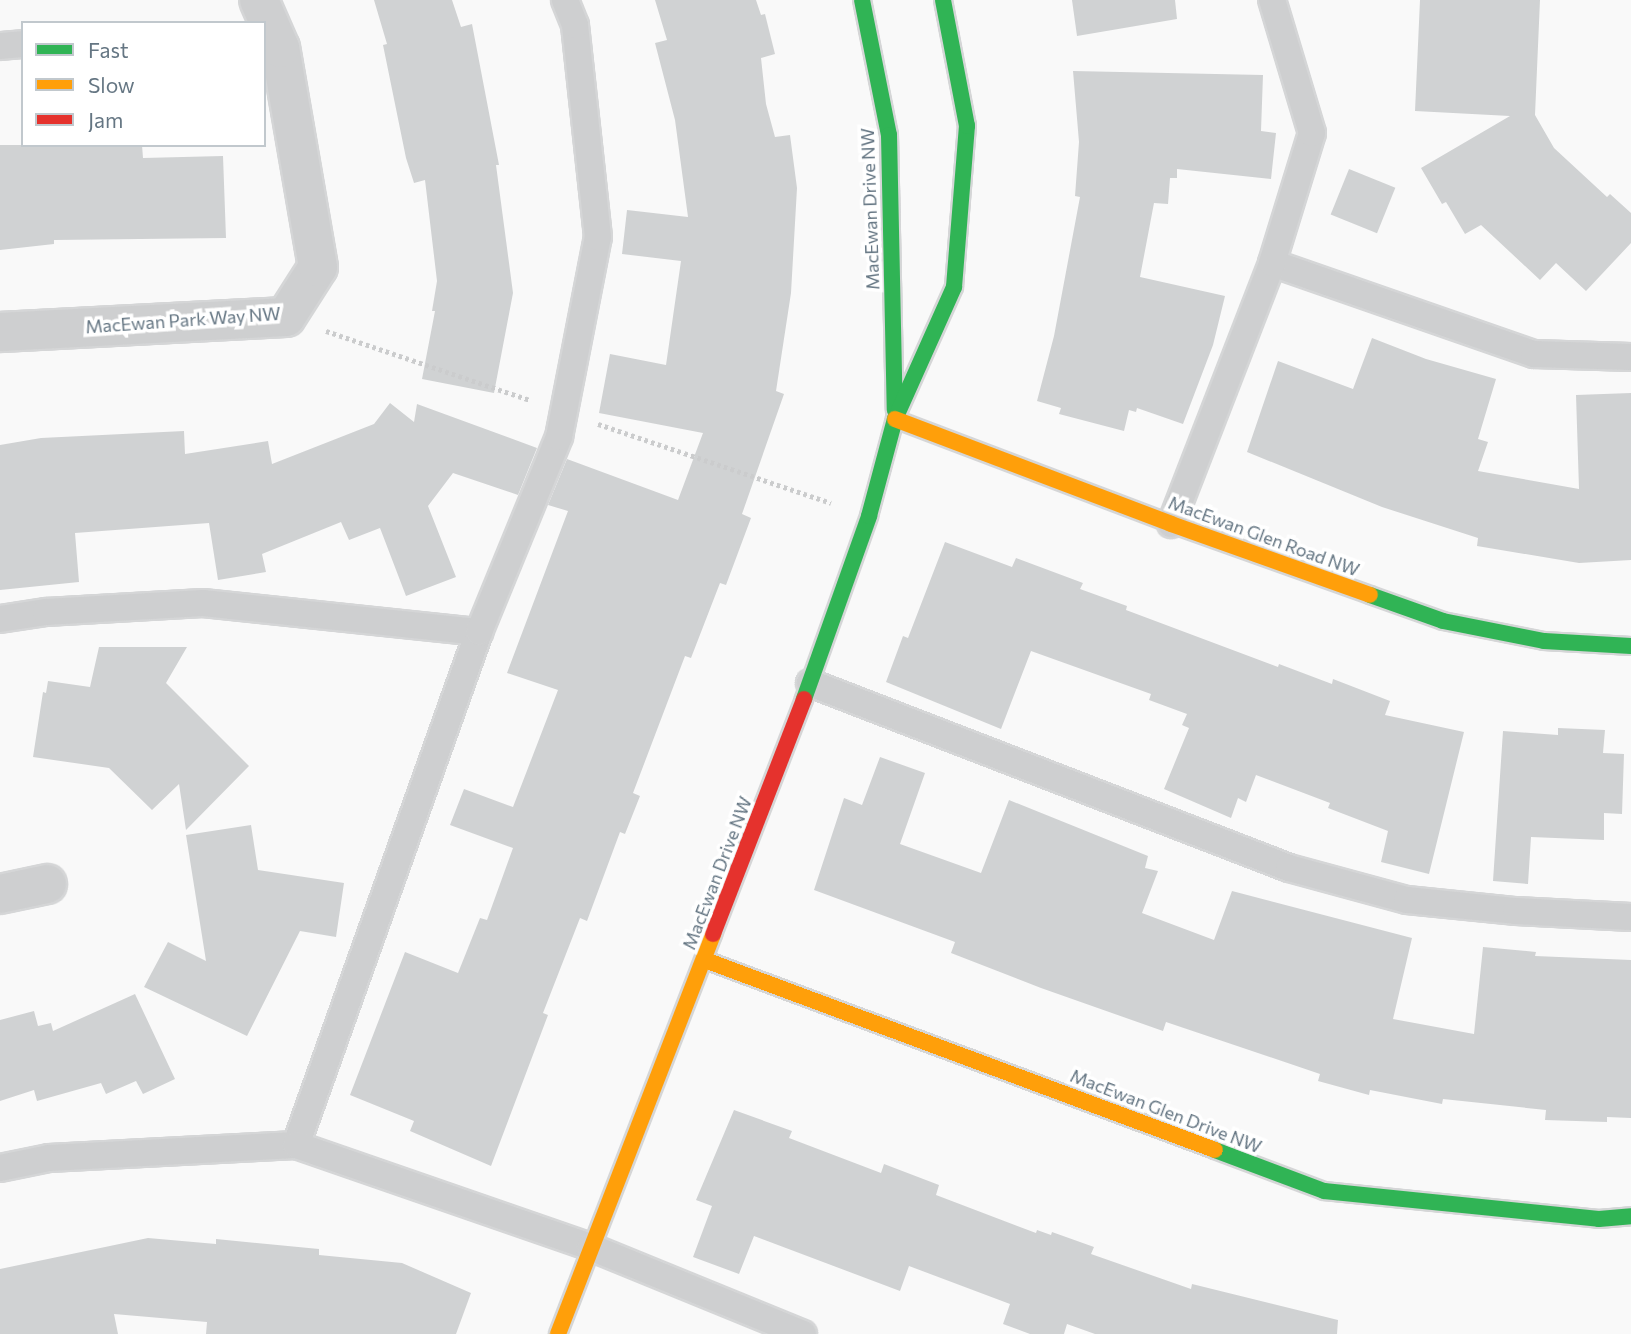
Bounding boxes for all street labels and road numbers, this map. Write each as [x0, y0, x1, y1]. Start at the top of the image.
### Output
street label: MacEwan Drive NW [856, 128, 884, 290]
street label: MacEwan Park Way NW [85, 302, 281, 338]
street label: MacEwan Glen Road NW [1166, 491, 1362, 581]
street label: MacEwan Drive NW [678, 793, 756, 953]
street label: MacEwan Glen Drive NW [1067, 1065, 1265, 1157]

